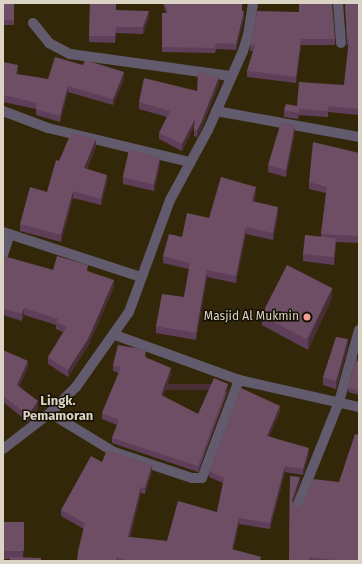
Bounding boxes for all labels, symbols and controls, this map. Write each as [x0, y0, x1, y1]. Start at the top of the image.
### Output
place label: Masjid Al Mukmin [204, 310, 299, 324]
marker: Masjid Al Mukmin [302, 312, 312, 322]
district label: Lingk. Pemamoran [23, 394, 93, 425]

